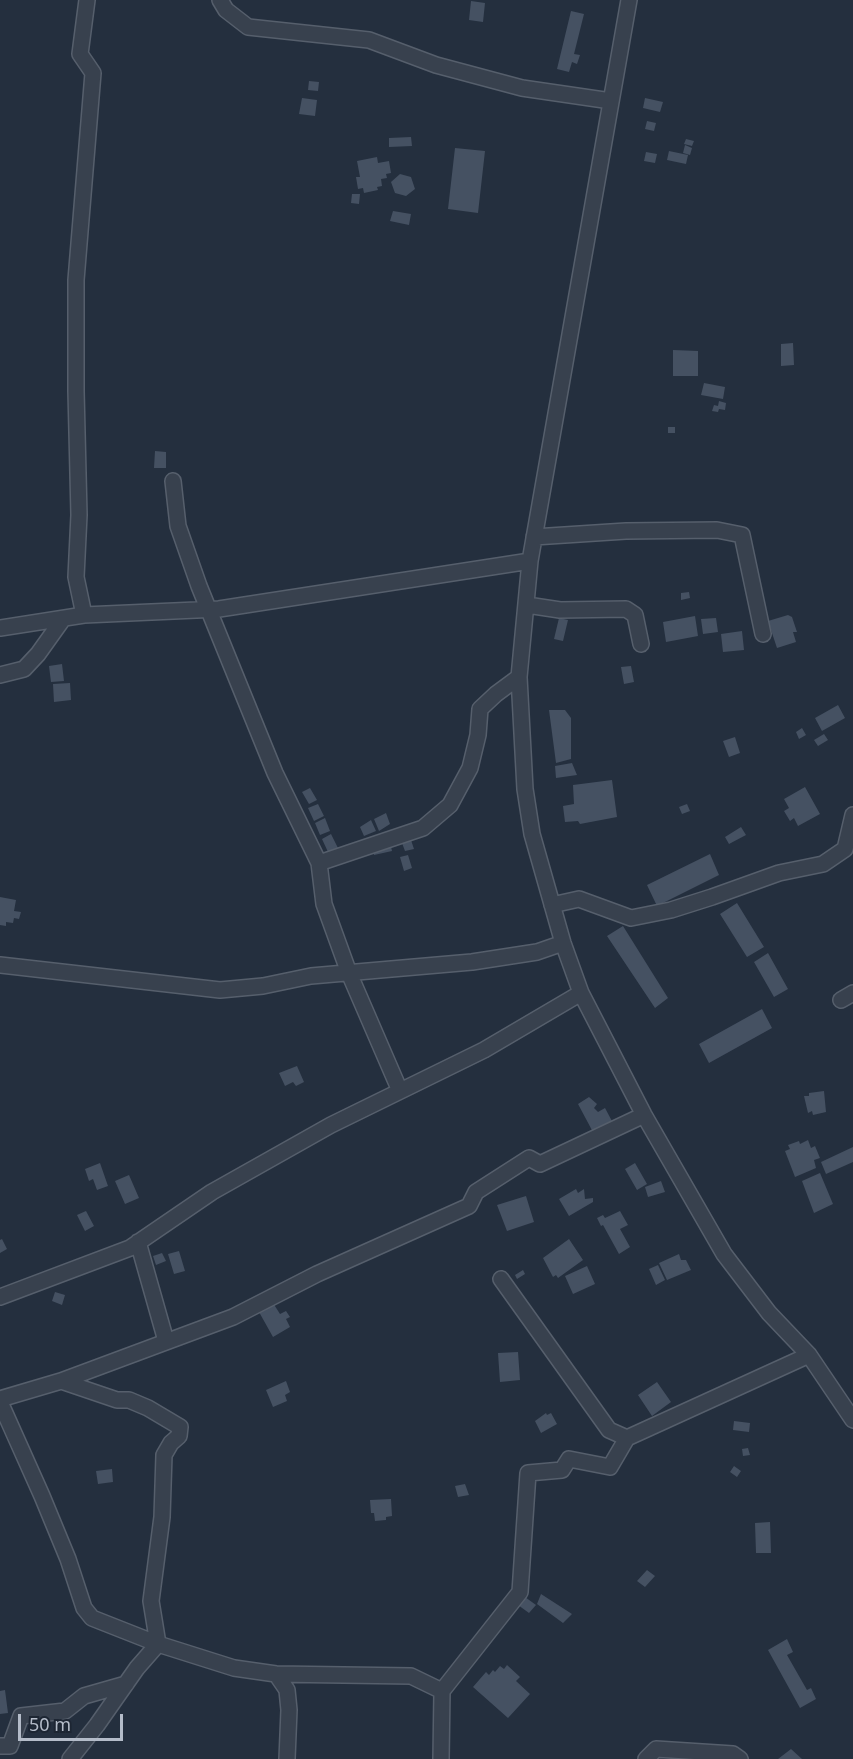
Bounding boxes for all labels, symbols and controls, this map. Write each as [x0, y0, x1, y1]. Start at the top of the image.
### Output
scale bar [21, 1702, 126, 1740]
text: 50 m [29, 1712, 71, 1736]

